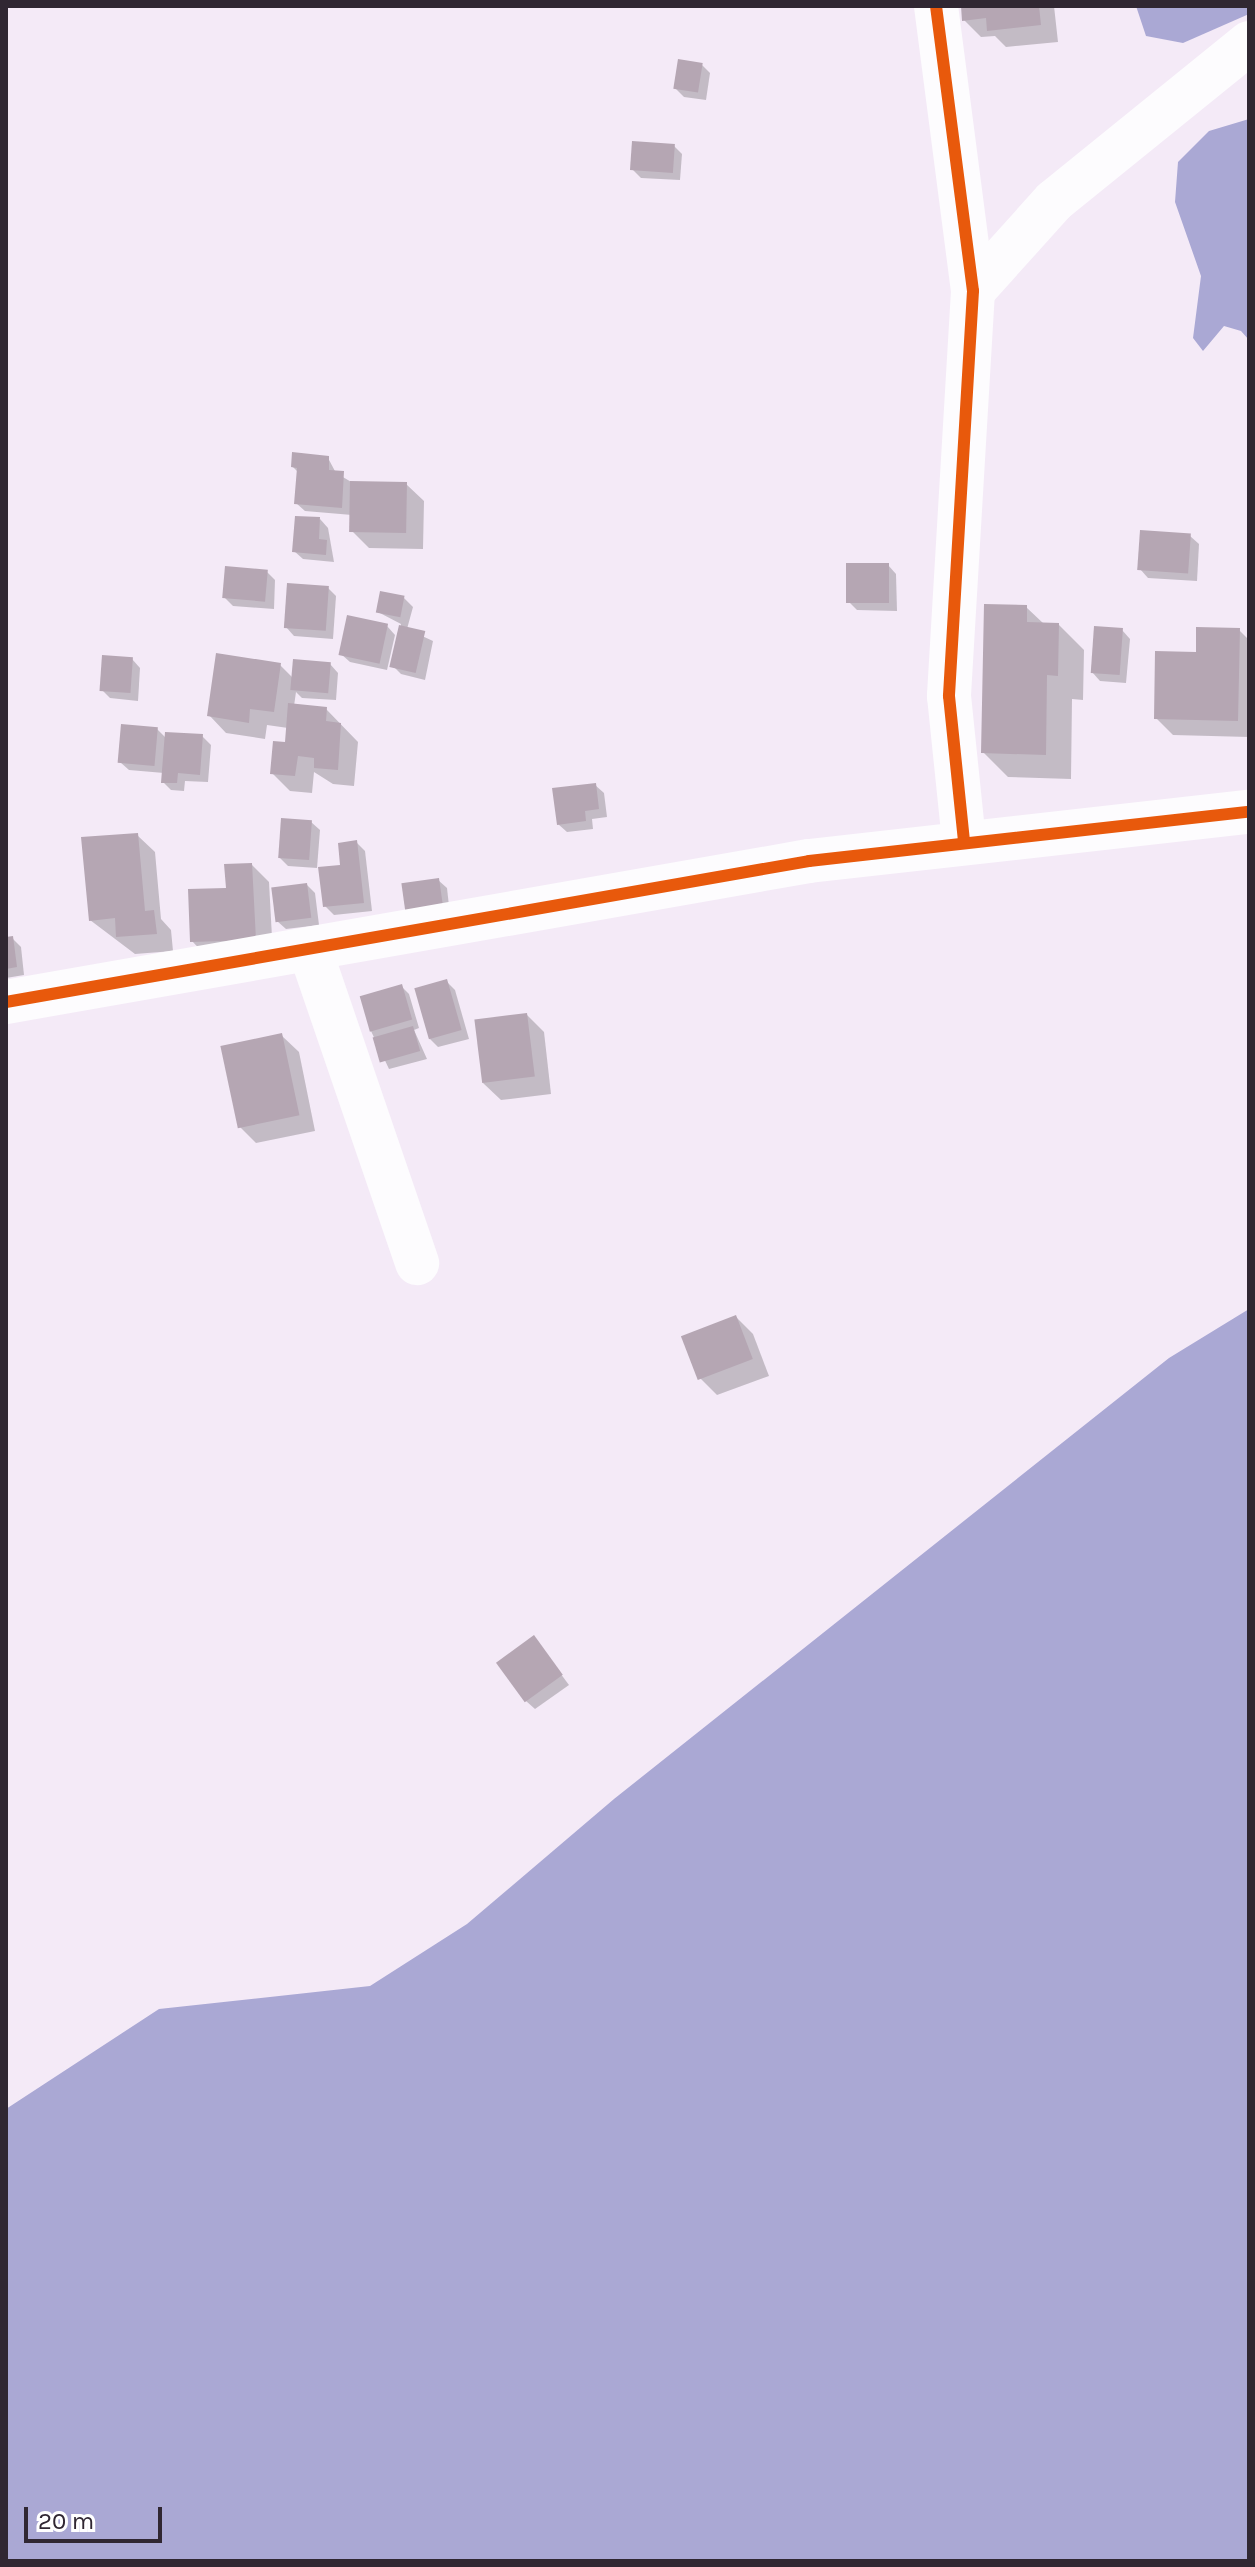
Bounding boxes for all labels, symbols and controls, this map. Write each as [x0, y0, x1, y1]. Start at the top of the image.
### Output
scale bar [28, 2491, 166, 2541]
text: 20 m [38, 2507, 94, 2535]

